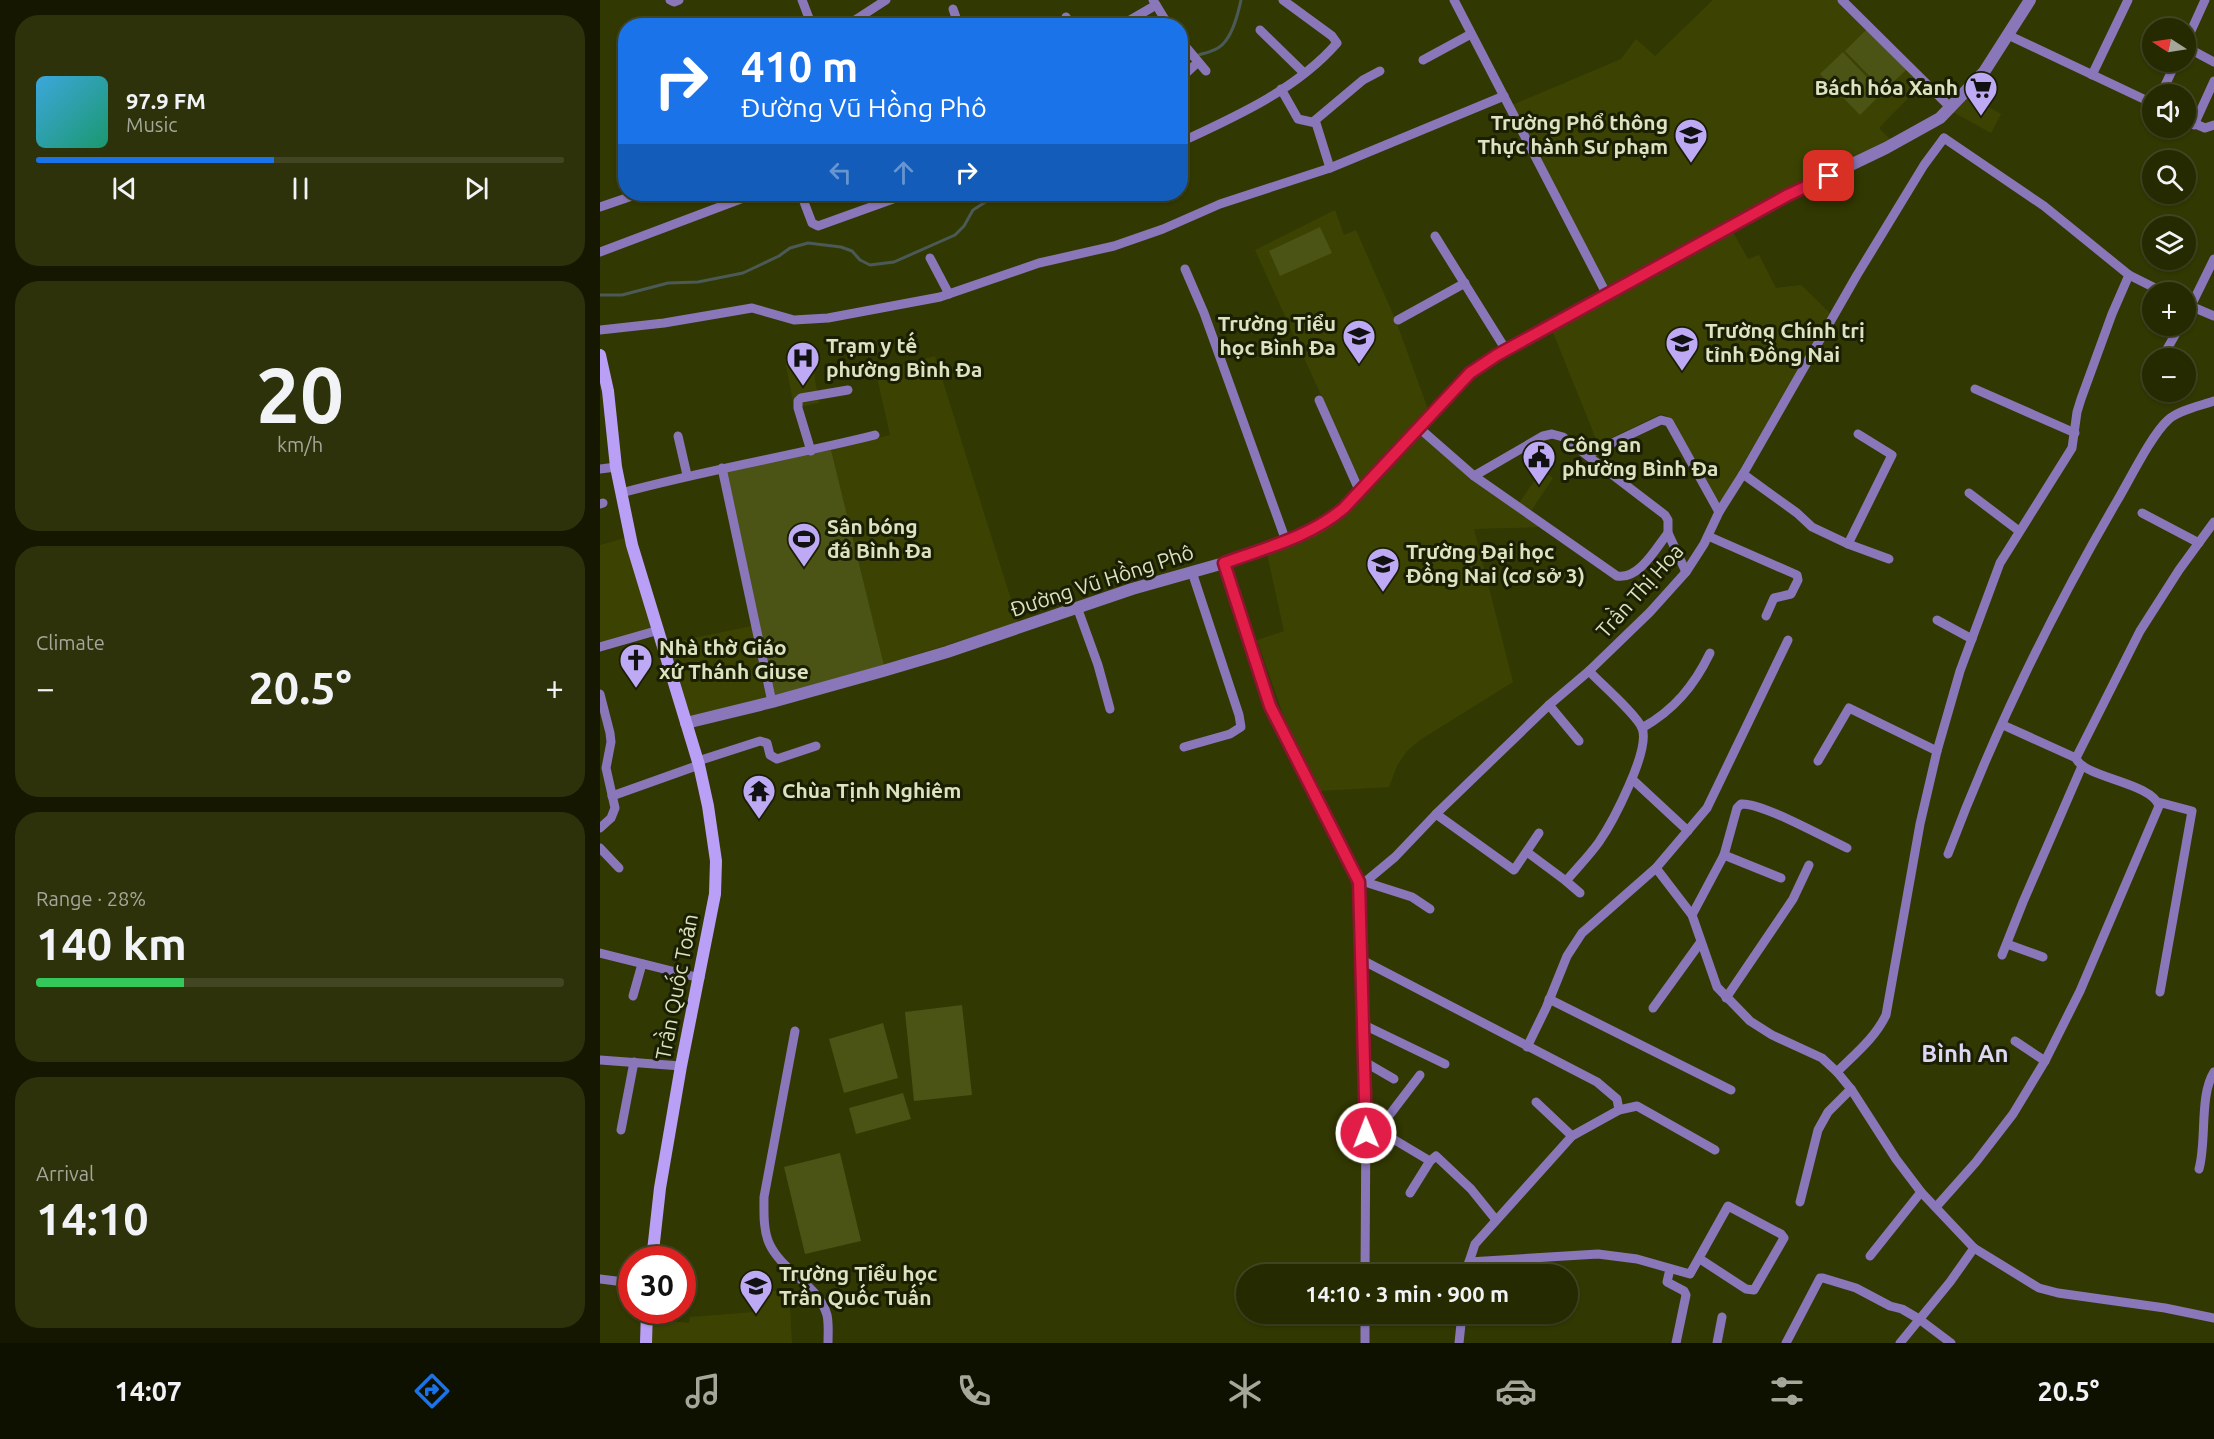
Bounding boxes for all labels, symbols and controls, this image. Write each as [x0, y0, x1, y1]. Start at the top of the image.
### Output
north arrow [2142, 18, 2196, 72]
map controls [2142, 18, 2196, 402]
icon: right [642, 42, 720, 120]
text: 410 m [741, 43, 858, 90]
supermarket icon: Bách hóa Xanh [1963, 70, 1999, 117]
place label: Bách hóa Xanh [1814, 75, 1958, 99]
button: sound [2142, 84, 2196, 138]
text: 97.9 FM [126, 88, 206, 113]
text: Đường Vũ Hồng Phô [741, 92, 987, 122]
place label: Trường Phổ thông Thực hành Sư phạm [1477, 110, 1668, 158]
text: Music [126, 113, 178, 136]
school or university icon: Trường Phổ thông Thực hành Sư phạm [1673, 117, 1709, 164]
pin [1803, 150, 1854, 201]
button: search [2142, 150, 2196, 204]
icon: left [824, 156, 857, 189]
icon: ahead [887, 156, 920, 189]
icon: right [950, 156, 983, 189]
icon: arrive [1812, 159, 1845, 192]
icon: previous [108, 172, 141, 205]
icon: pause [284, 172, 317, 205]
icon: next [460, 172, 493, 205]
button: layers [2142, 216, 2196, 270]
button: + [2142, 282, 2196, 336]
place label: Trường Tiểu học Bình Đa [1218, 311, 1336, 359]
school or university icon: Trường Tiểu học Bình Đa [1341, 318, 1377, 365]
place label: Trường Chính trị tỉnh Đồng Nai [1705, 318, 1865, 366]
school or university icon: Trường Chính trị tỉnh Đồng Nai [1664, 325, 1700, 372]
place label: Trạm y tế phường Bình Đa [826, 331, 982, 381]
hospital icon: Trạm y tế phường Bình Đa [785, 340, 821, 387]
button: − [2142, 348, 2196, 402]
text: 20 [256, 350, 344, 438]
place label: Công an phường Bình Đa [1562, 432, 1718, 480]
text: km/h [277, 433, 323, 456]
public building icon: Công an phường Bình Đa [1521, 439, 1557, 486]
place label: Sân bóng đá Bình Đa [827, 514, 932, 562]
sports icon: Sân bóng đá Bình Đa [786, 521, 822, 568]
street label: Đường Vũ Hồng Phô [1006, 537, 1196, 621]
street label: Trần Thị Hoa [1589, 537, 1688, 642]
place label: Trường Đại học Đồng Nai (cơ sở 3) [1406, 539, 1585, 587]
school or university icon: Trường Đại học Đồng Nai (cơ sở 3) [1365, 546, 1401, 593]
text: Climate [36, 631, 105, 654]
place label: Nhà thờ Giáo xứ Thánh Giuse [659, 635, 809, 683]
church icon: Nhà thờ Giáo xứ Thánh Giuse [618, 642, 654, 689]
text: 20.5° [248, 662, 352, 713]
text: − [36, 669, 55, 706]
text: + [545, 669, 564, 706]
temple icon: Chùa Tịnh Nghiêm [741, 773, 777, 820]
place label: Chùa Tịnh Nghiêm [782, 778, 961, 802]
text: Range · 28% [36, 887, 146, 910]
street label: Trần Quốc Toản [648, 911, 702, 1062]
text: 140 km [36, 918, 187, 969]
district label: Bình An [1921, 1040, 2009, 1067]
position arrow [1334, 1101, 1398, 1165]
text: Arrival [36, 1162, 94, 1185]
text: 14:10 [36, 1193, 149, 1244]
speed limit sign: 30 [618, 1246, 696, 1324]
place label: Trường Tiểu học Trần Quốc Tuấn [779, 1261, 937, 1309]
school or university icon: Trường Tiểu học Trần Quốc Tuấn [738, 1268, 774, 1315]
text: 14:10 · 3 min · 900 m [1305, 1281, 1509, 1306]
icon: directions [411, 1370, 453, 1412]
icon: music [682, 1370, 724, 1412]
icon: phone [953, 1370, 995, 1412]
icon: climate [1224, 1370, 1266, 1412]
icon: car [1495, 1370, 1537, 1412]
icon: filters [1766, 1370, 1808, 1412]
text: 14:07 [115, 1376, 182, 1406]
text: 20.5° [2038, 1376, 2099, 1406]

